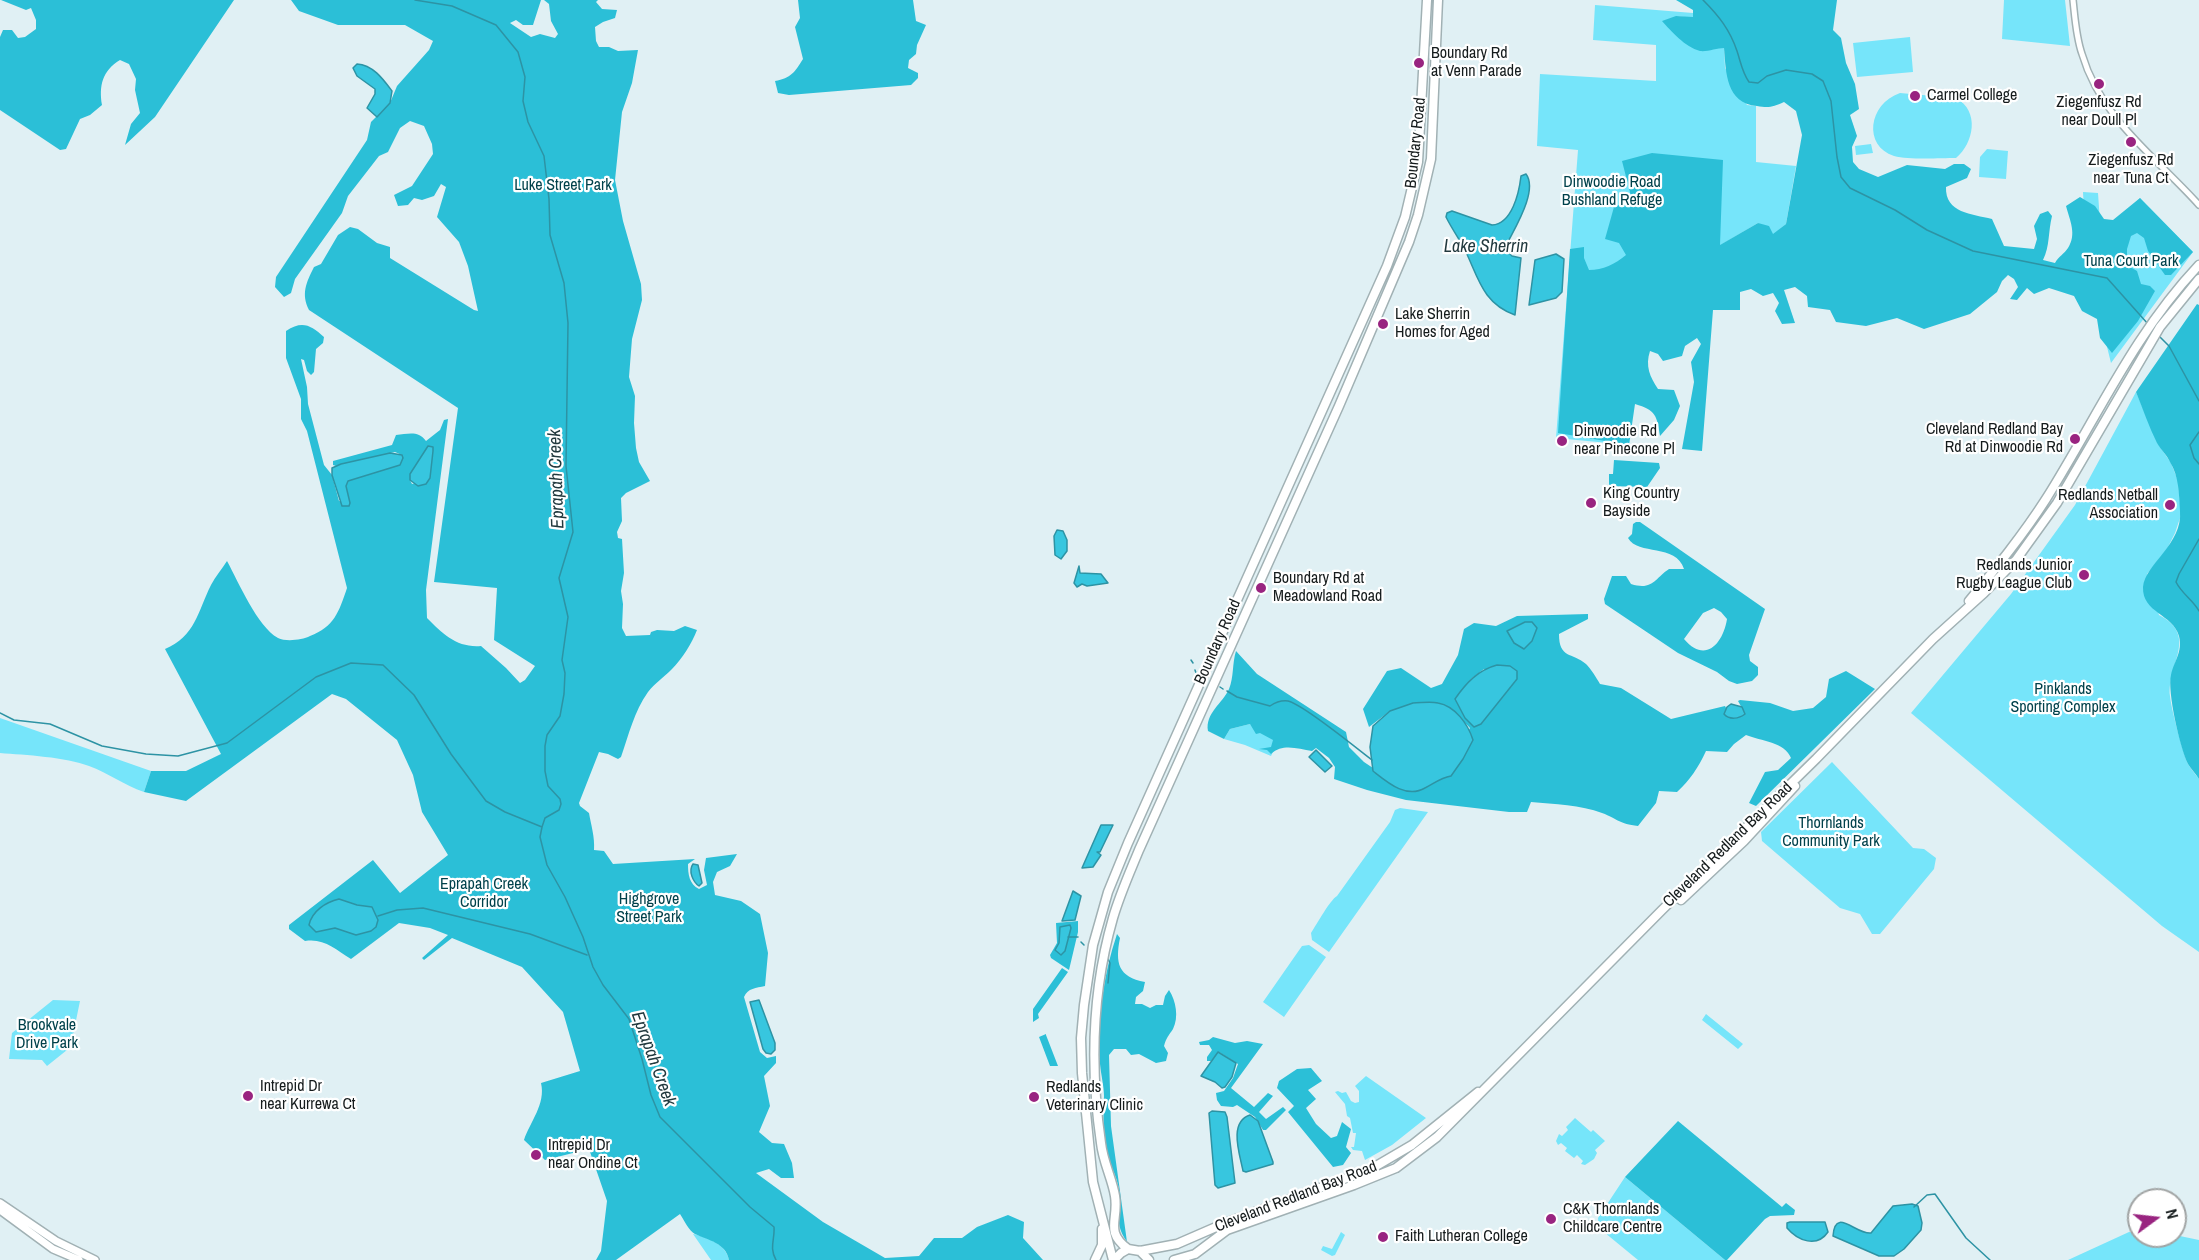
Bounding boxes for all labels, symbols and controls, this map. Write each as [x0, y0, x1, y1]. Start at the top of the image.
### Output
place label: Boundary Rd at Venn Parade [1431, 44, 1521, 82]
marker: Boundary Rd at Venn Parade [1412, 56, 1426, 70]
marker: Ziegenfusz Rd near Doull Pl [2092, 77, 2106, 91]
place label: Carmel College [1927, 86, 2017, 106]
marker: Carmel College [1908, 89, 1922, 103]
place label: Ziegenfusz Rd near Doull Pl [2056, 93, 2142, 131]
street label: Boundary Road [1402, 97, 1430, 189]
marker: Ziegenfusz Rd near Tuna Ct [2124, 135, 2138, 149]
place label: Ziegenfusz Rd near Tuna Ct [2088, 151, 2174, 189]
park label: Dinwoodie Road Bushland Refuge [1562, 173, 1662, 211]
park label: Luke Street Park [514, 176, 612, 196]
water label: Lake Sherrin [1444, 236, 1528, 258]
park label: Tuna Court Park [2083, 252, 2179, 272]
place label: Lake Sherrin Homes for Aged [1395, 305, 1490, 343]
marker: Lake Sherrin Homes for Aged [1376, 317, 1390, 331]
place label: Cleveland Redland Bay Rd at Dinwoodie Rd [1926, 420, 2063, 458]
place label: Dinwoodie Rd near Pinecone Pl [1574, 422, 1675, 460]
water label: Eprapah Creek [544, 429, 570, 529]
marker: Cleveland Redland Bay Rd at Dinwoodie Rd [2068, 432, 2082, 446]
marker: Dinwoodie Rd near Pinecone Pl [1555, 434, 1569, 448]
place label: King Country Bayside [1603, 484, 1680, 522]
place label: Redlands Netball Association [2058, 486, 2158, 524]
marker: King Country Bayside [1584, 496, 1598, 510]
marker: Redlands Netball Association [2163, 498, 2177, 512]
place label: Redlands Junior Rugby League Club [1956, 556, 2072, 594]
marker: Redlands Junior Rugby League Club [2077, 568, 2091, 582]
place label: Boundary Rd at Meadowland Road [1273, 569, 1382, 607]
marker: Boundary Rd at Meadowland Road [1254, 581, 1268, 595]
street label: Boundary Road [1191, 596, 1245, 688]
park label: Pinklands Sporting Complex [2010, 680, 2116, 718]
street label: Cleveland Redland Bay Road [1659, 778, 1797, 912]
park label: Thornlands Community Park [1782, 814, 1880, 852]
park label: Eprapah Creek Corridor [440, 875, 528, 913]
park label: Highgrove Street Park [616, 890, 682, 928]
water label: Eprapah Creek [626, 1009, 680, 1109]
park label: Brookvale Drive Park [16, 1016, 78, 1054]
place label: Intrepid Dr near Kurrewa Ct [260, 1077, 356, 1115]
place label: Redlands Veterinary Clinic [1046, 1078, 1143, 1116]
marker: Intrepid Dr near Kurrewa Ct [241, 1089, 255, 1103]
marker: Redlands Veterinary Clinic [1027, 1090, 1041, 1104]
place label: Intrepid Dr near Ondine Ct [548, 1136, 638, 1174]
marker: Intrepid Dr near Ondine Ct [529, 1148, 543, 1162]
street label: Cleveland Redland Bay Road [1212, 1157, 1380, 1237]
north arrow [2127, 1188, 2187, 1248]
place label: C&K Thornlands Childcare Centre [1563, 1200, 1662, 1238]
text: N [2161, 1206, 2184, 1221]
marker: C&K Thornlands Childcare Centre [1544, 1212, 1558, 1226]
place label: Faith Lutheran College [1395, 1227, 1528, 1247]
marker: Faith Lutheran College [1376, 1230, 1390, 1244]

